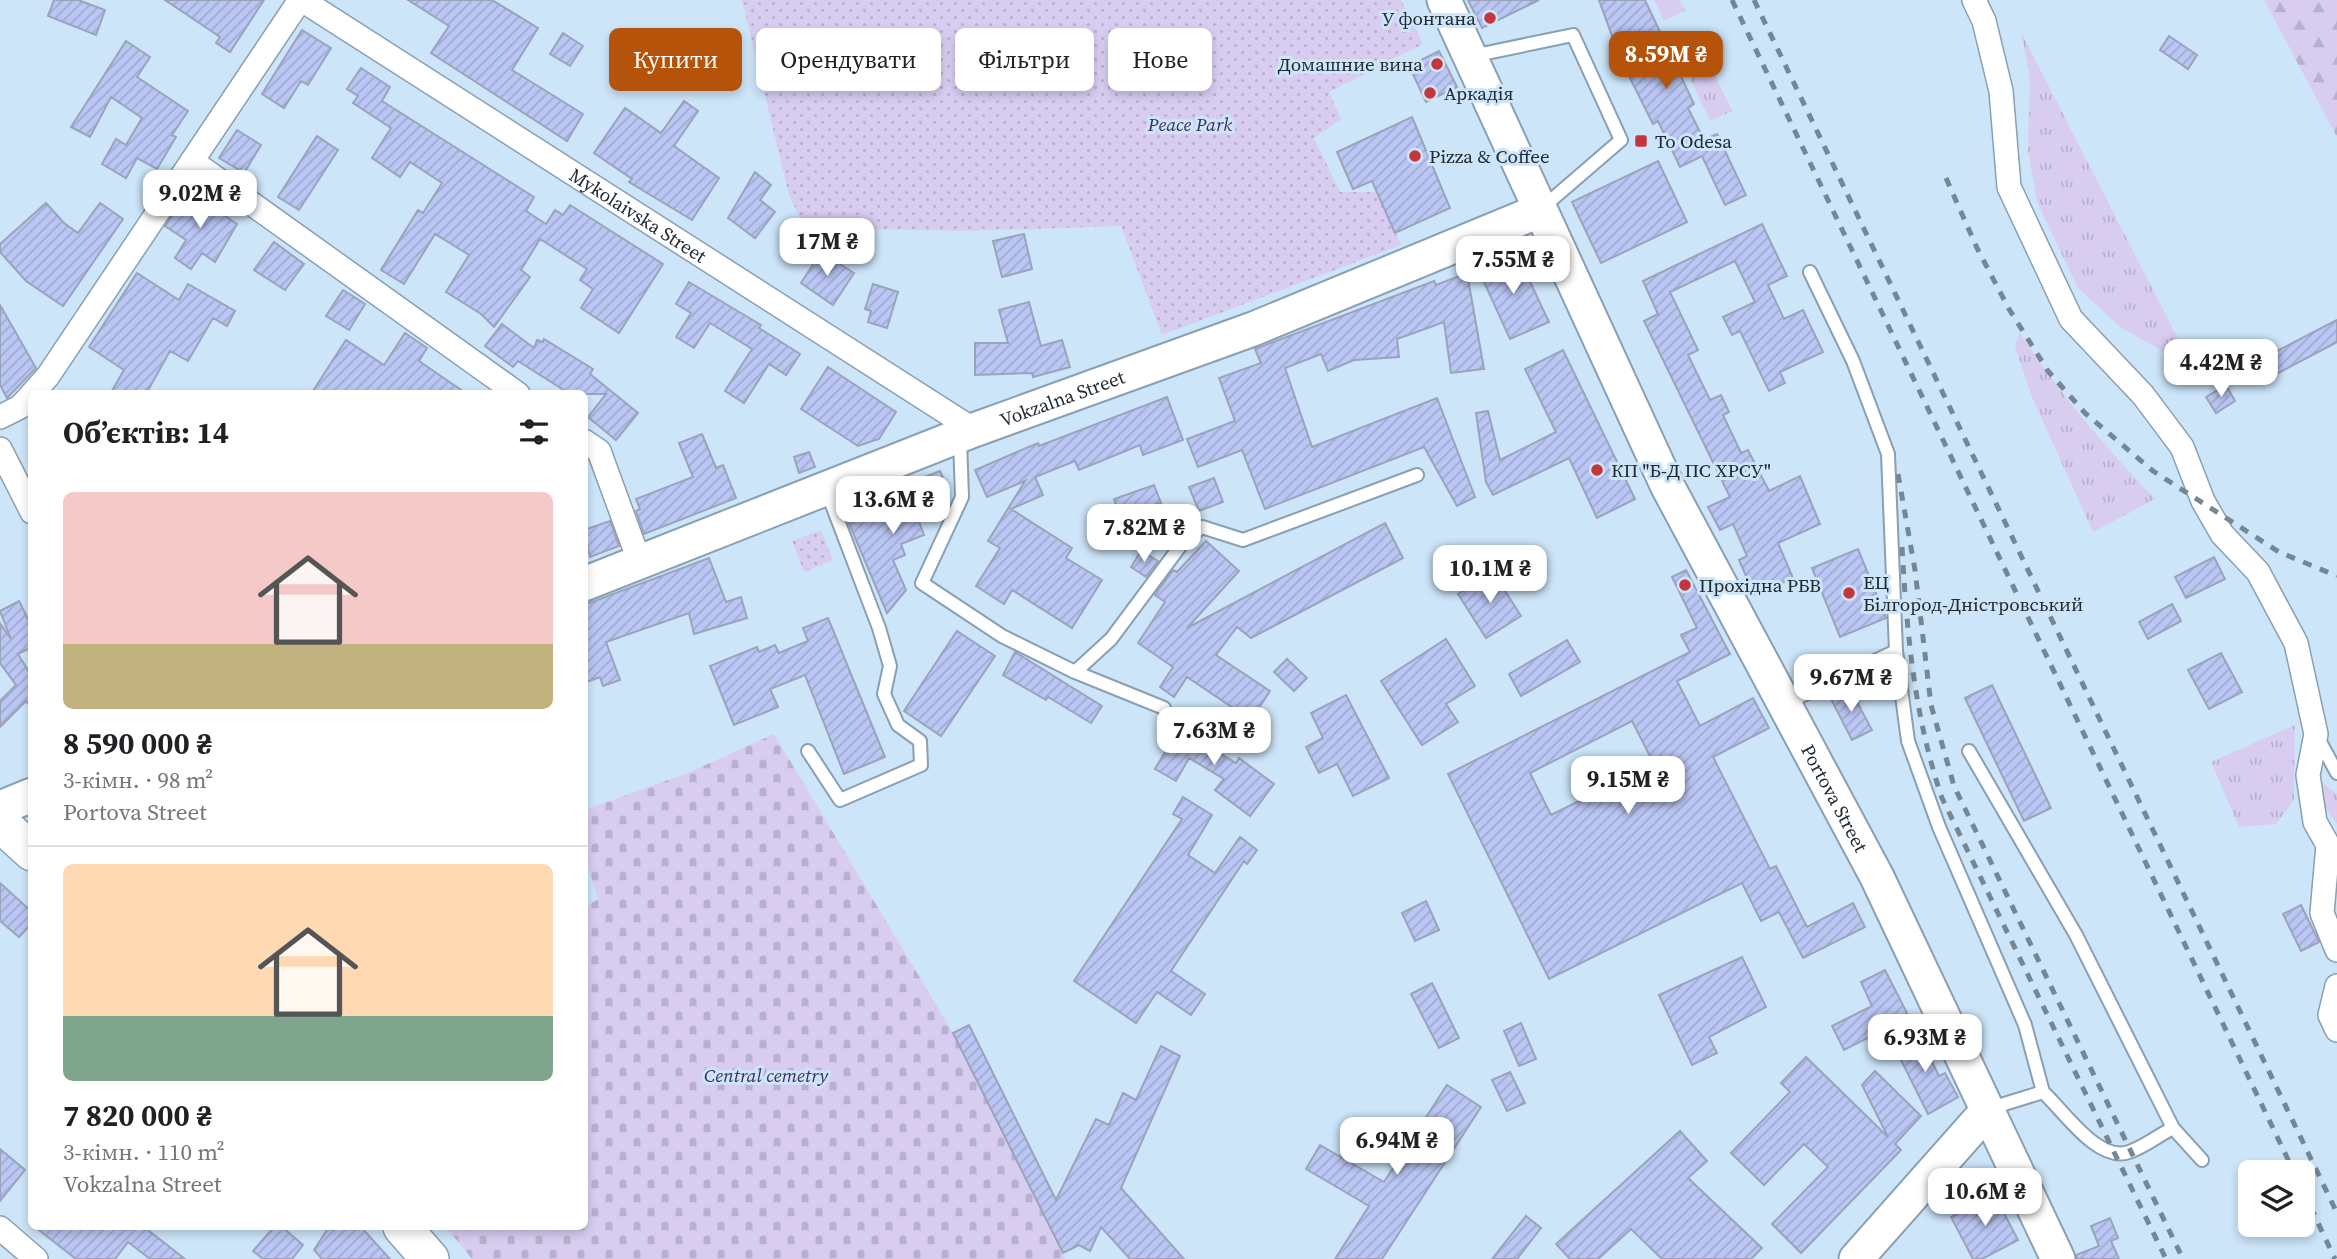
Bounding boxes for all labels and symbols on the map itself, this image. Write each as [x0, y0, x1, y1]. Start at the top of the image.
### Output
place label: У фонтана [1382, 5, 1476, 31]
marker: У фонтана [1482, 10, 1498, 26]
pin: 8.59M ₴ [1601, 32, 1731, 91]
place label: Домашние вина [1278, 51, 1423, 77]
marker: Домашние вина [1429, 56, 1445, 72]
place label: Аркадія [1444, 80, 1514, 106]
marker: Аркадія [1422, 85, 1438, 101]
park label: Peace Park [1147, 111, 1232, 137]
place label: To Odesa [1655, 128, 1732, 154]
marker: To Odesa [1633, 133, 1649, 149]
place label: Pizza & Coffee [1429, 143, 1550, 169]
marker: Pizza & Coffee [1407, 148, 1423, 164]
street label: Mykolaivska Street [565, 162, 712, 269]
pin: 9.02M ₴ [135, 170, 265, 230]
pin: 17M ₴ [778, 218, 876, 278]
pin: 7.55M ₴ [1448, 236, 1578, 296]
pin: 4.42M ₴ [2156, 340, 2286, 399]
street label: Vokzalna Street [996, 363, 1129, 433]
place label: КП "Б-Д ПС ХРСУ" [1611, 457, 1771, 483]
marker: КП "Б-Д ПС ХРСУ" [1589, 462, 1605, 478]
pin: 13.6M ₴ [828, 476, 958, 536]
pin: 7.82M ₴ [1079, 504, 1209, 564]
pin: 10.1M ₴ [1425, 546, 1555, 605]
place label: ЕЦ Білгород-Дністровський [1863, 569, 2083, 617]
place label: Прохідна РБВ [1699, 572, 1821, 598]
marker: Прохідна РБВ [1677, 577, 1693, 593]
marker: ЕЦ Білгород-Дністровський [1841, 585, 1857, 601]
pin: 9.67M ₴ [1786, 654, 1916, 714]
pin: 7.63M ₴ [1149, 708, 1279, 767]
street label: Portova Street [1795, 740, 1875, 857]
pin: 9.15M ₴ [1563, 756, 1693, 816]
pin: 6.93M ₴ [1860, 1014, 1990, 1074]
park label: Central cemetry [704, 1062, 829, 1088]
pin: 6.94M ₴ [1332, 1118, 1462, 1177]
pin: 10.6M ₴ [1920, 1168, 2050, 1228]

